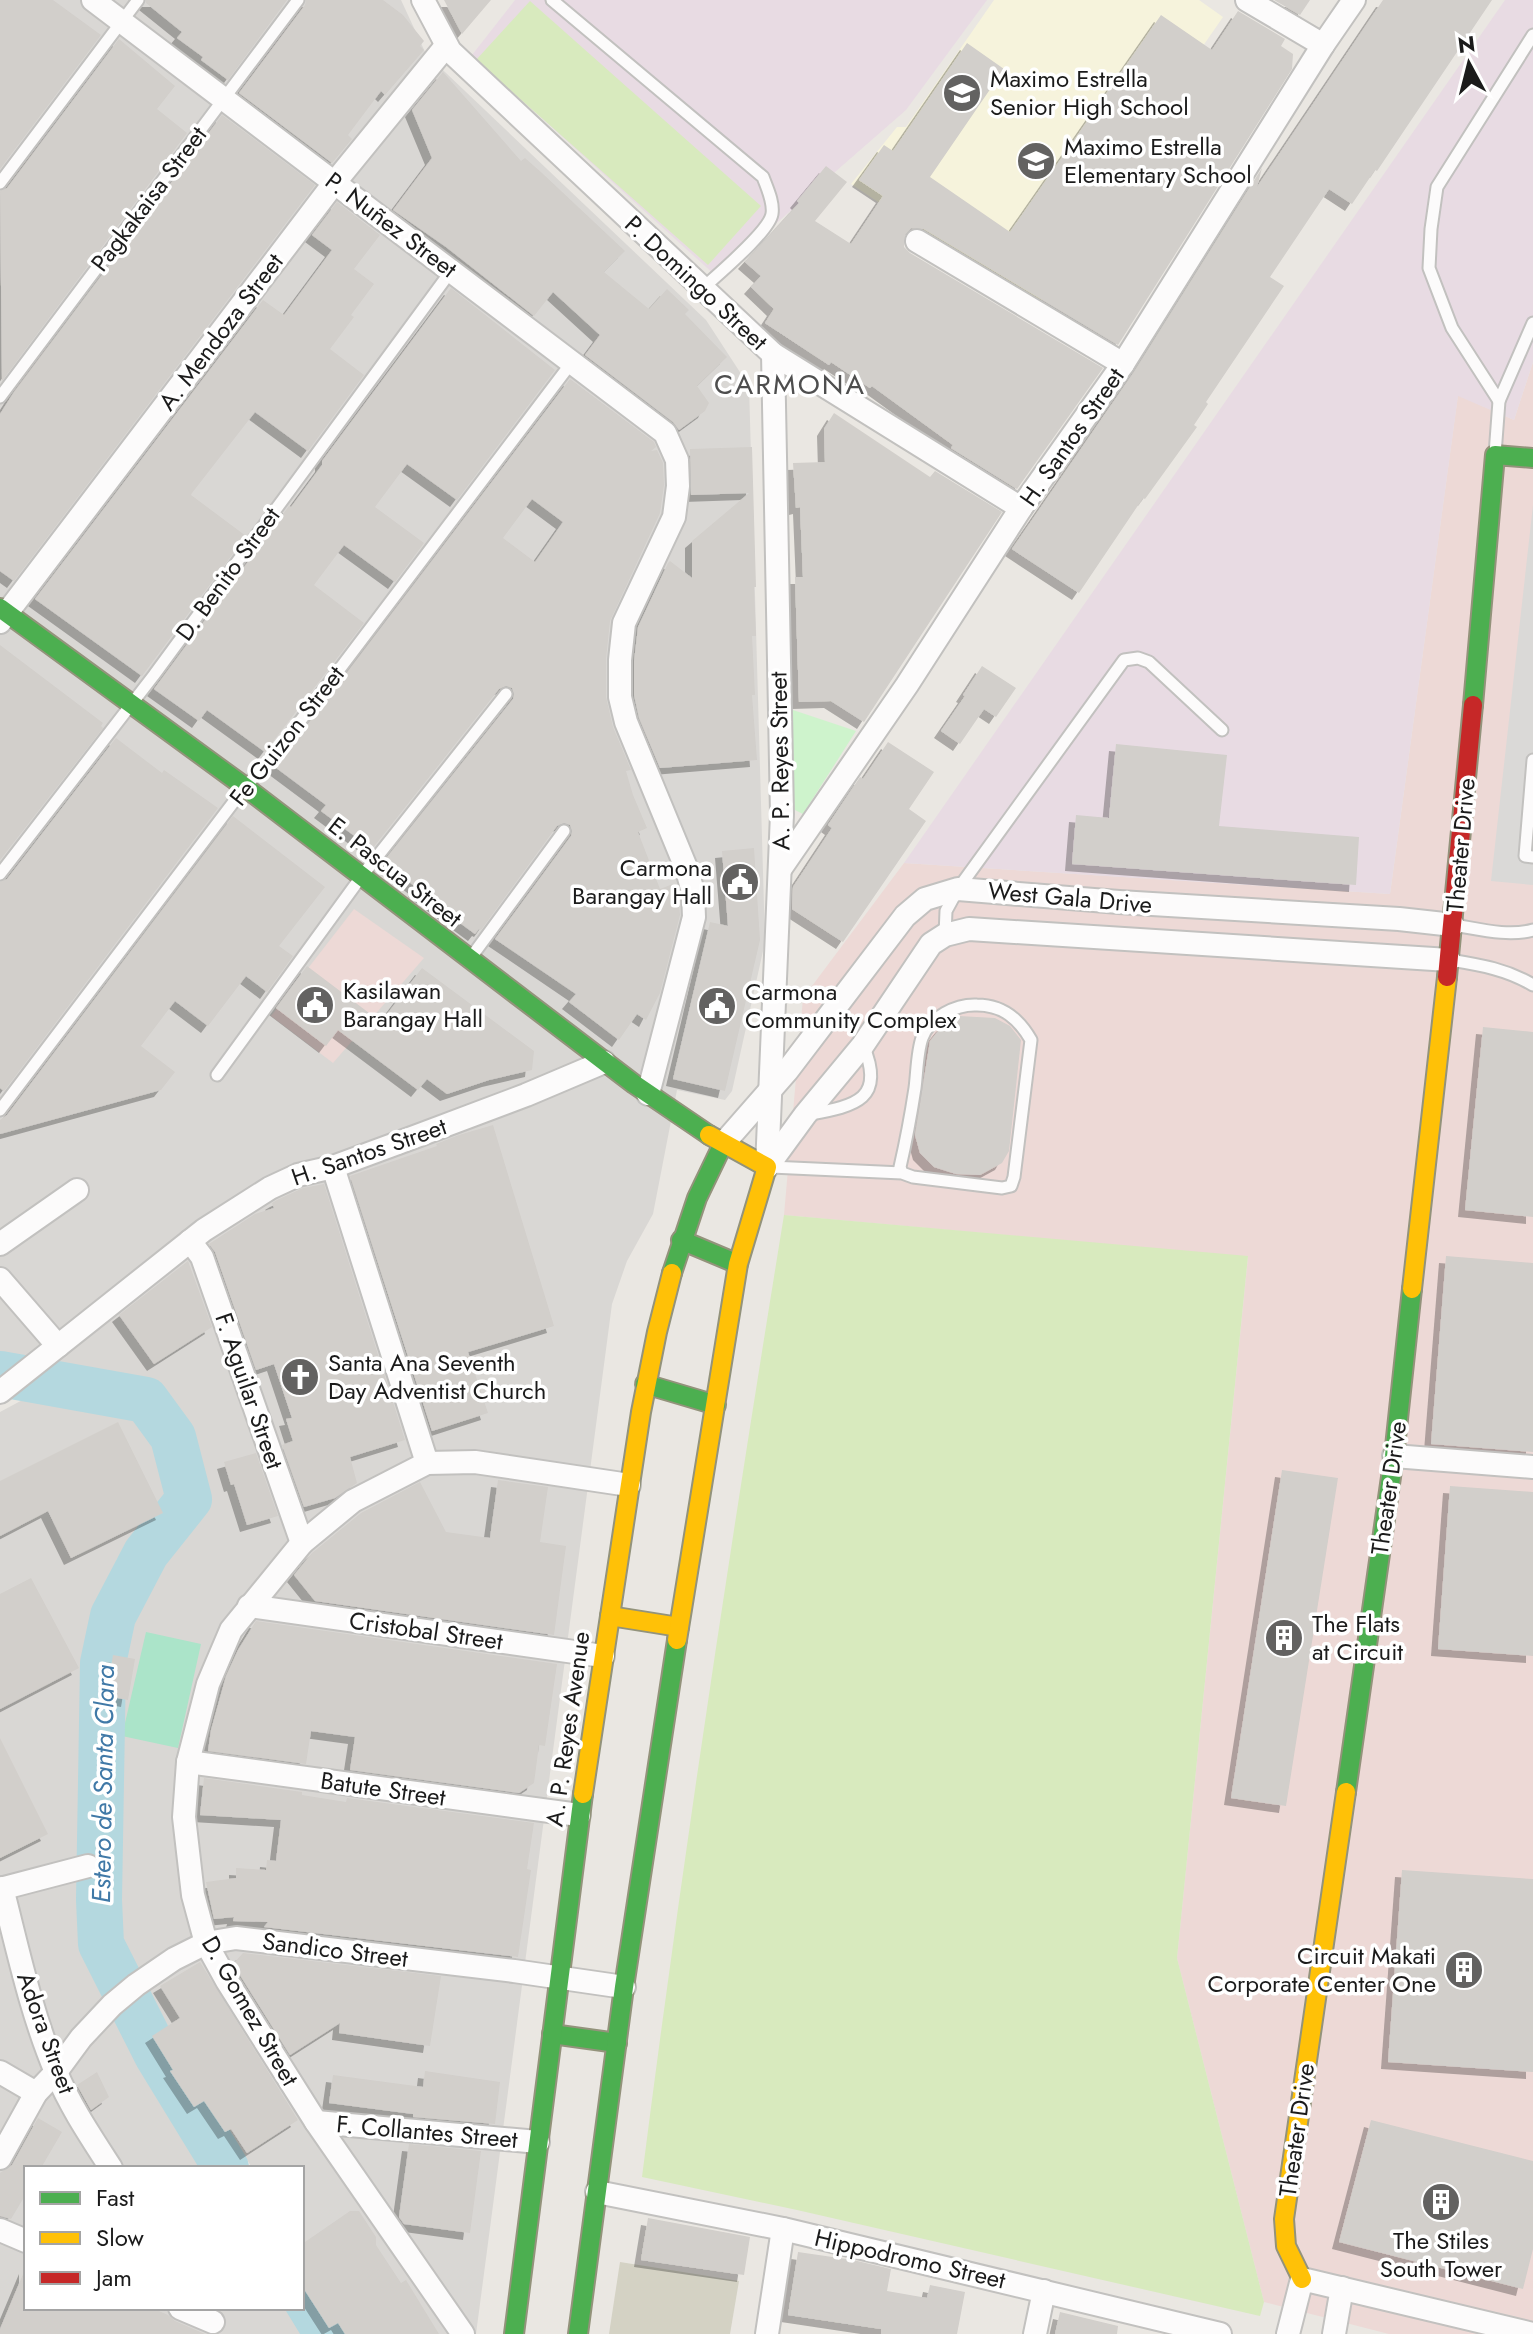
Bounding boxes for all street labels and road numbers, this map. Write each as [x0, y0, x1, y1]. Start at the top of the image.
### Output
street label: Pagkakaisa Street [82, 119, 215, 279]
street label: P. Nuñez Street [318, 163, 465, 286]
street label: P. Domingo Street [617, 207, 776, 358]
street label: A. Mendoza Street [150, 246, 292, 418]
street label: H. Santos Street [1011, 360, 1132, 513]
street label: D. Benito Street [167, 499, 288, 648]
street label: Fe Guizon Street [221, 658, 353, 813]
street label: A. P. Reyes Street [760, 671, 799, 851]
street label: Theater Drive [1437, 776, 1484, 914]
street label: E. Pascua Street [321, 808, 470, 935]
street label: West Gala Drive [987, 873, 1154, 922]
street label: H. Santos Street [287, 1109, 451, 1194]
street label: F. Aguilar Street [206, 1308, 293, 1474]
street label: Theater Drive [1362, 1419, 1415, 1557]
street label: Cristobal Street [347, 1602, 505, 1659]
street label: A. P. Reyes Avenue [537, 1629, 599, 1829]
street label: Batute Street [318, 1762, 448, 1815]
street label: Sandico Street [260, 1923, 410, 1976]
street label: D. Gomez Street [193, 1929, 308, 2092]
street label: Adora Street [8, 1967, 85, 2099]
street label: Theater Drive [1270, 2061, 1323, 2199]
street label: F. Collantes Street [335, 2106, 519, 2157]
street label: Hippodromo Street [811, 2220, 1009, 2298]

